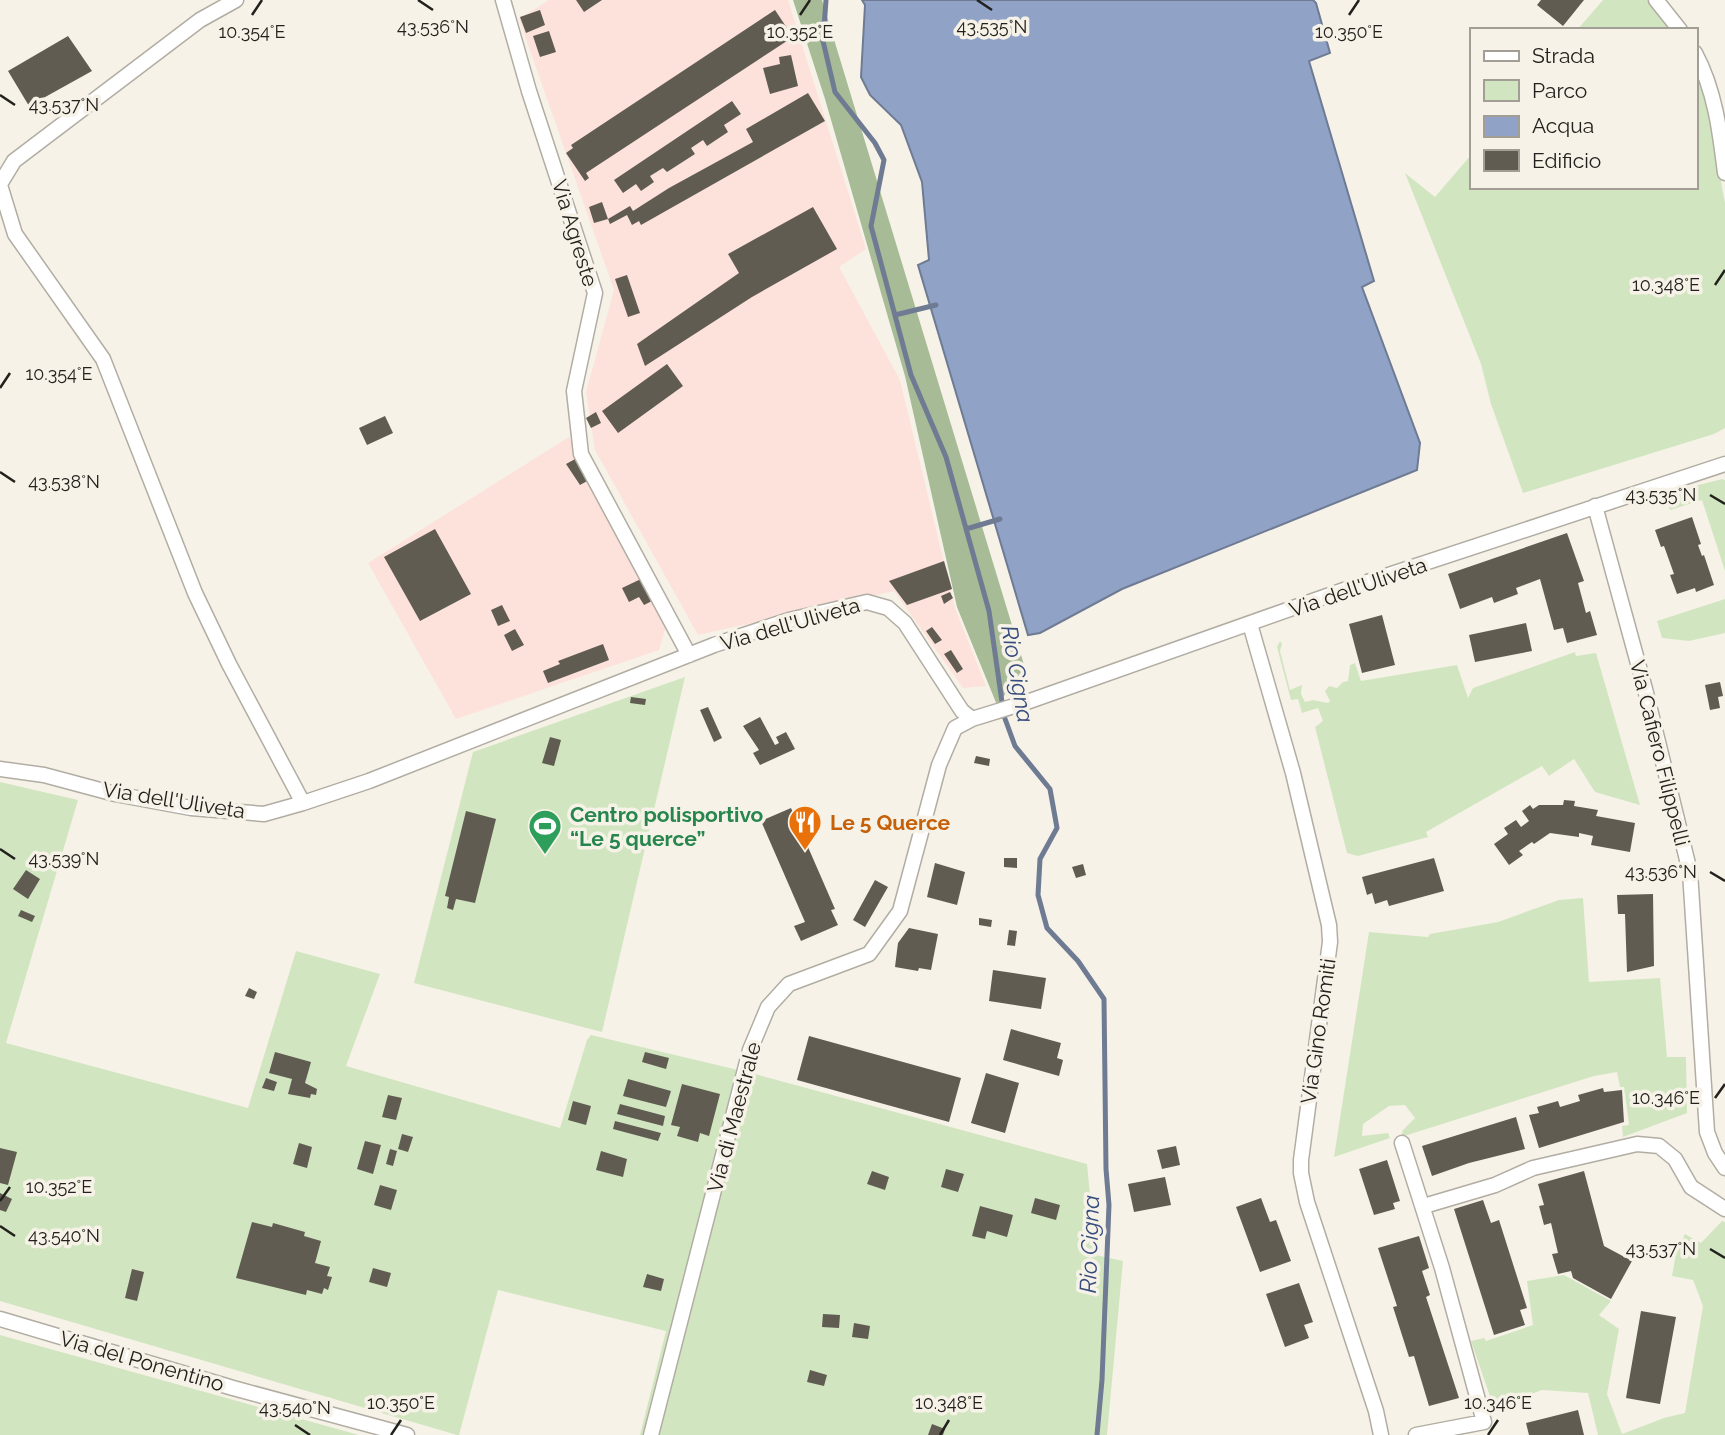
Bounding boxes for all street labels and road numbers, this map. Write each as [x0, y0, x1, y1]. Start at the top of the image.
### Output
street label: Via Agreste [547, 176, 603, 290]
street label: Via dell'Uliveta [1286, 552, 1430, 622]
street label: Via dell'Uliveta [717, 592, 863, 656]
street label: Via Cafiero Filippelli [1625, 657, 1695, 849]
street label: Via dell'Uliveta [101, 776, 247, 824]
street label: Via Gino Romiti [1295, 957, 1341, 1105]
street label: Via di Maestrale [702, 1039, 766, 1195]
street label: Via del Ponentino [57, 1326, 227, 1396]

